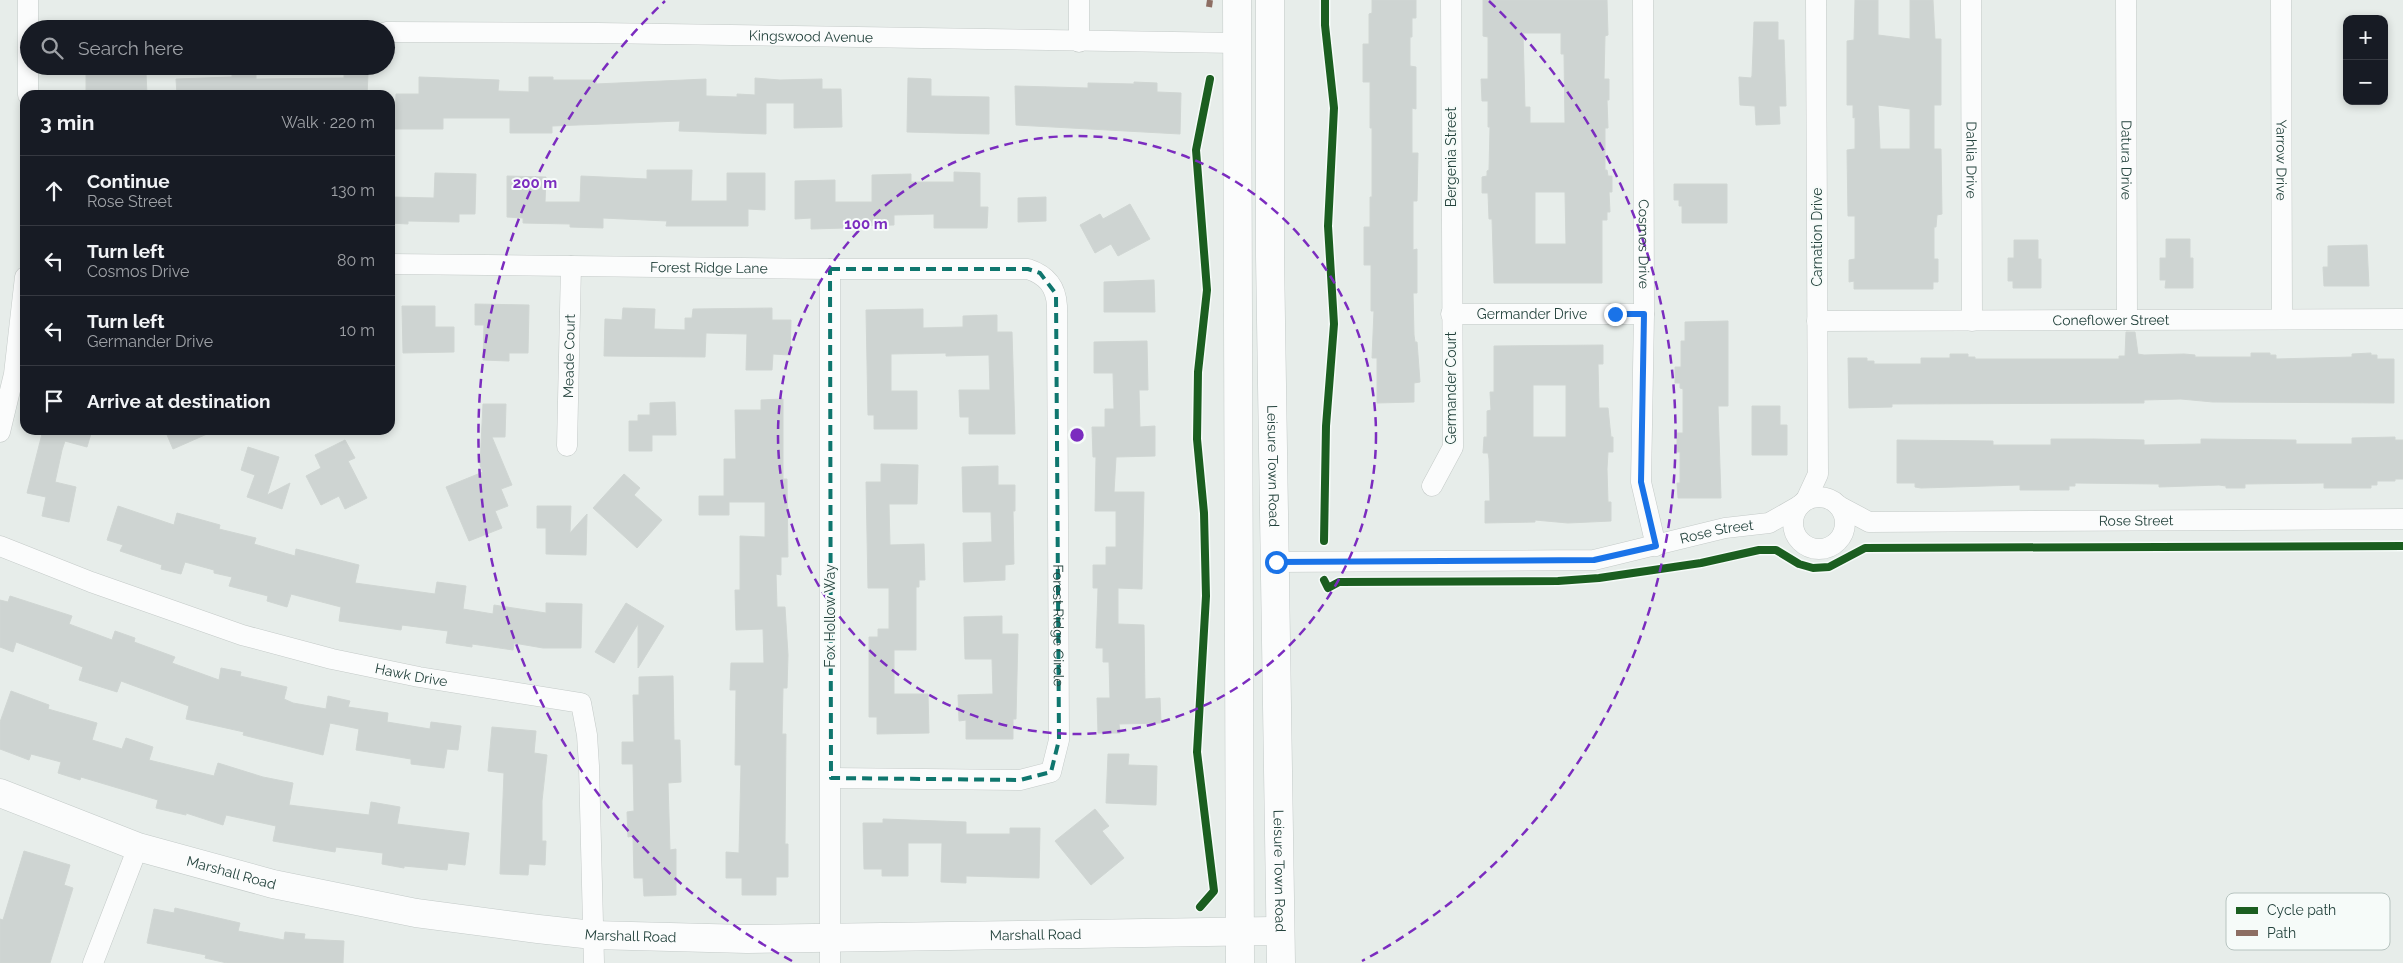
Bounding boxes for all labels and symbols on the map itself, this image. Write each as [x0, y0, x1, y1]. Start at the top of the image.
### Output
street label: Kingswood Avenue [749, 27, 873, 45]
street label: Bergenia Street [1443, 107, 1459, 207]
street label: Yarrow Drive [2273, 119, 2290, 201]
street label: Datura Drive [2118, 120, 2135, 200]
street label: Dahlia Drive [1963, 121, 1980, 199]
text: 200 m [513, 174, 557, 192]
street label: Carnation Drive [1809, 187, 1825, 287]
street label: Cosmos Drive [1636, 199, 1652, 289]
text: 100 m [844, 215, 888, 233]
street label: Forest Ridge Lane [650, 259, 768, 276]
route end [1604, 303, 1627, 326]
street label: Germander Drive [1477, 306, 1587, 322]
street label: Coneflower Street [2053, 312, 2170, 328]
street label: Meade Court [560, 313, 578, 398]
street label: Germander Court [1443, 331, 1459, 444]
street label: Leisure Town Road [1264, 405, 1282, 527]
centre of rings [1068, 426, 1086, 444]
street label: Rose Street [2099, 512, 2174, 529]
street label: Rose Street [1678, 517, 1755, 547]
route start [1265, 551, 1288, 574]
street label: Fox Hollow Way [822, 564, 838, 668]
street label: Forest Ridge Circle [1050, 564, 1067, 687]
street label: Hawk Drive [374, 660, 449, 689]
street label: Leisure Town Road [1271, 810, 1289, 932]
street label: Marshall Road [185, 853, 278, 892]
legend [2226, 893, 2390, 950]
text: Cycle path [2267, 902, 2336, 918]
text: Path [2267, 925, 2296, 941]
street label: Marshall Road [584, 926, 677, 945]
street label: Marshall Road [989, 926, 1081, 943]

